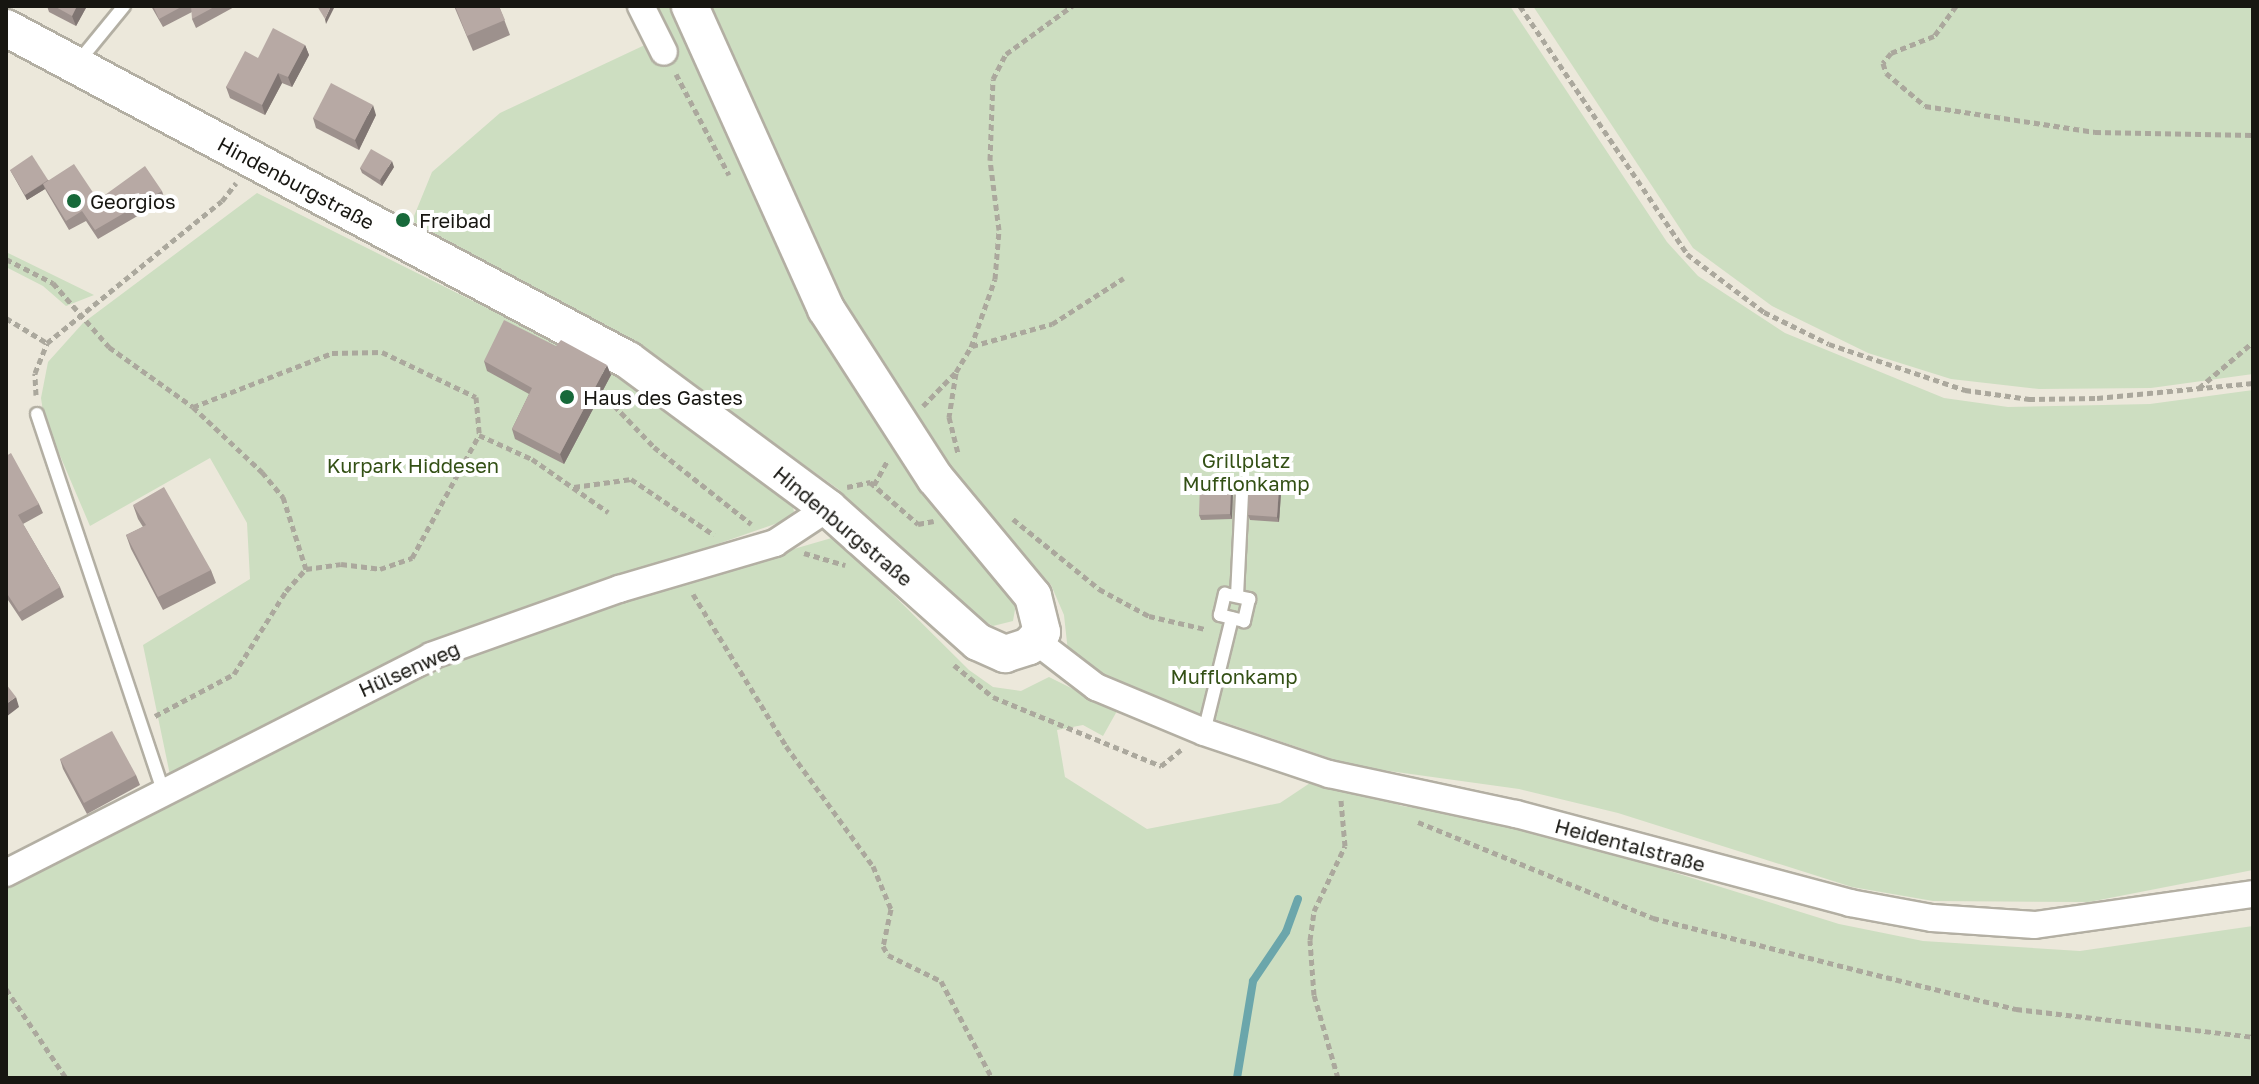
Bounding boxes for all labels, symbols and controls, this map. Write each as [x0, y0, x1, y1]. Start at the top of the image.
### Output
street label: Hindenburgstraße [214, 132, 378, 234]
place label: Georgios [90, 189, 176, 213]
marker: Georgios [65, 192, 83, 210]
place label: Freibad [419, 208, 491, 232]
marker: Freibad [394, 211, 412, 229]
place label: Haus des Gastes [583, 385, 743, 409]
marker: Haus des Gastes [558, 388, 576, 406]
park label: Grillplatz Mufflonkamp [1183, 448, 1309, 495]
park label: Kurpark Hiddesen [327, 453, 499, 477]
street label: Hindenburgstraße [769, 461, 917, 591]
street label: Hülsenweg [355, 636, 463, 702]
park label: Mufflonkamp [1171, 664, 1297, 688]
street label: Heidentalstraße [1552, 813, 1708, 877]

